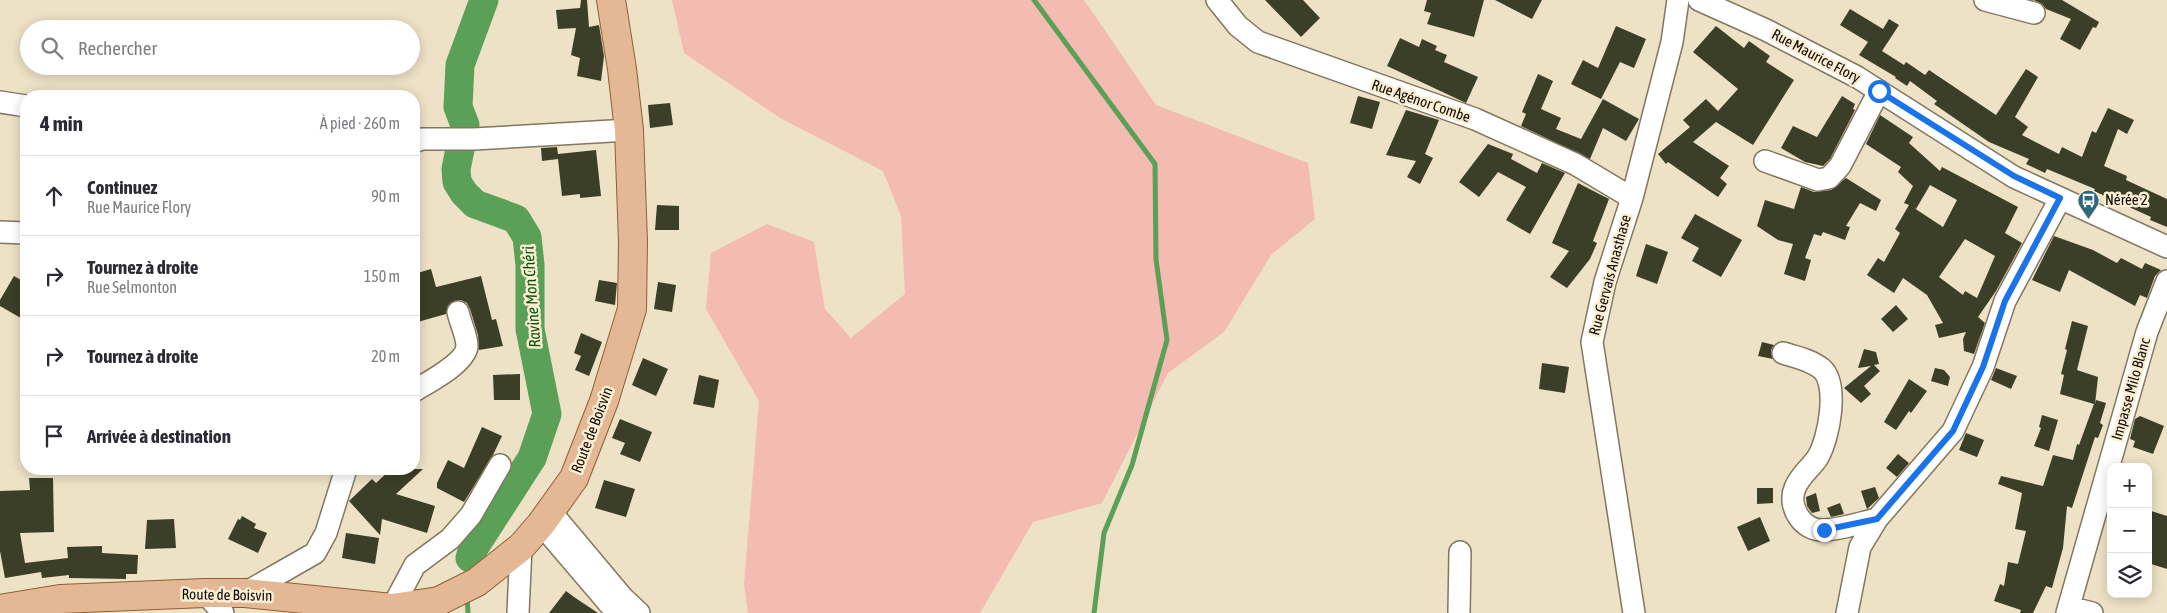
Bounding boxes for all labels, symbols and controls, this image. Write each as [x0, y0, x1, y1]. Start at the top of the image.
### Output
search box [20, 20, 420, 75]
street label: Rue Maurice Flory [1769, 25, 1863, 86]
icon: search [38, 34, 66, 62]
text: Rechercher [78, 37, 157, 59]
street label: Rue Agénor Combe [1370, 76, 1473, 125]
route start [1868, 80, 1891, 103]
text: 4 min [40, 111, 83, 135]
text: À pied · 260 m [320, 114, 400, 132]
text: Continuez [87, 176, 157, 198]
icon: ahead [40, 182, 68, 210]
text: 90 m [371, 187, 400, 205]
bus stop icon: Nérée 2 [2077, 188, 2101, 219]
place label: Nérée 2 [2105, 191, 2148, 208]
text: Rue Maurice Flory [87, 198, 191, 216]
street label: Rue Gervais Anasthase [1585, 213, 1634, 337]
water label: Ravine Mon Chéri [518, 245, 544, 348]
text: Tournez à droite [87, 256, 198, 278]
icon: right [40, 262, 68, 290]
text: 150 m [364, 267, 400, 285]
text: Rue Selmonton [87, 278, 177, 296]
street label: Impasse Milo Blanc [2108, 335, 2153, 442]
icon: right [40, 342, 68, 370]
text: Tournez à droite [87, 345, 198, 367]
text: 20 m [371, 347, 400, 365]
street label: Route de Boisvin [567, 384, 616, 475]
icon: arrive [40, 422, 68, 450]
text: Arrivée à destination [87, 425, 231, 447]
map controls [2107, 463, 2152, 598]
button: + [2107, 463, 2152, 508]
button: − [2107, 508, 2152, 553]
route end [1813, 519, 1836, 542]
button: layers [2107, 553, 2152, 598]
street label: Route de Boisvin [182, 585, 272, 604]

